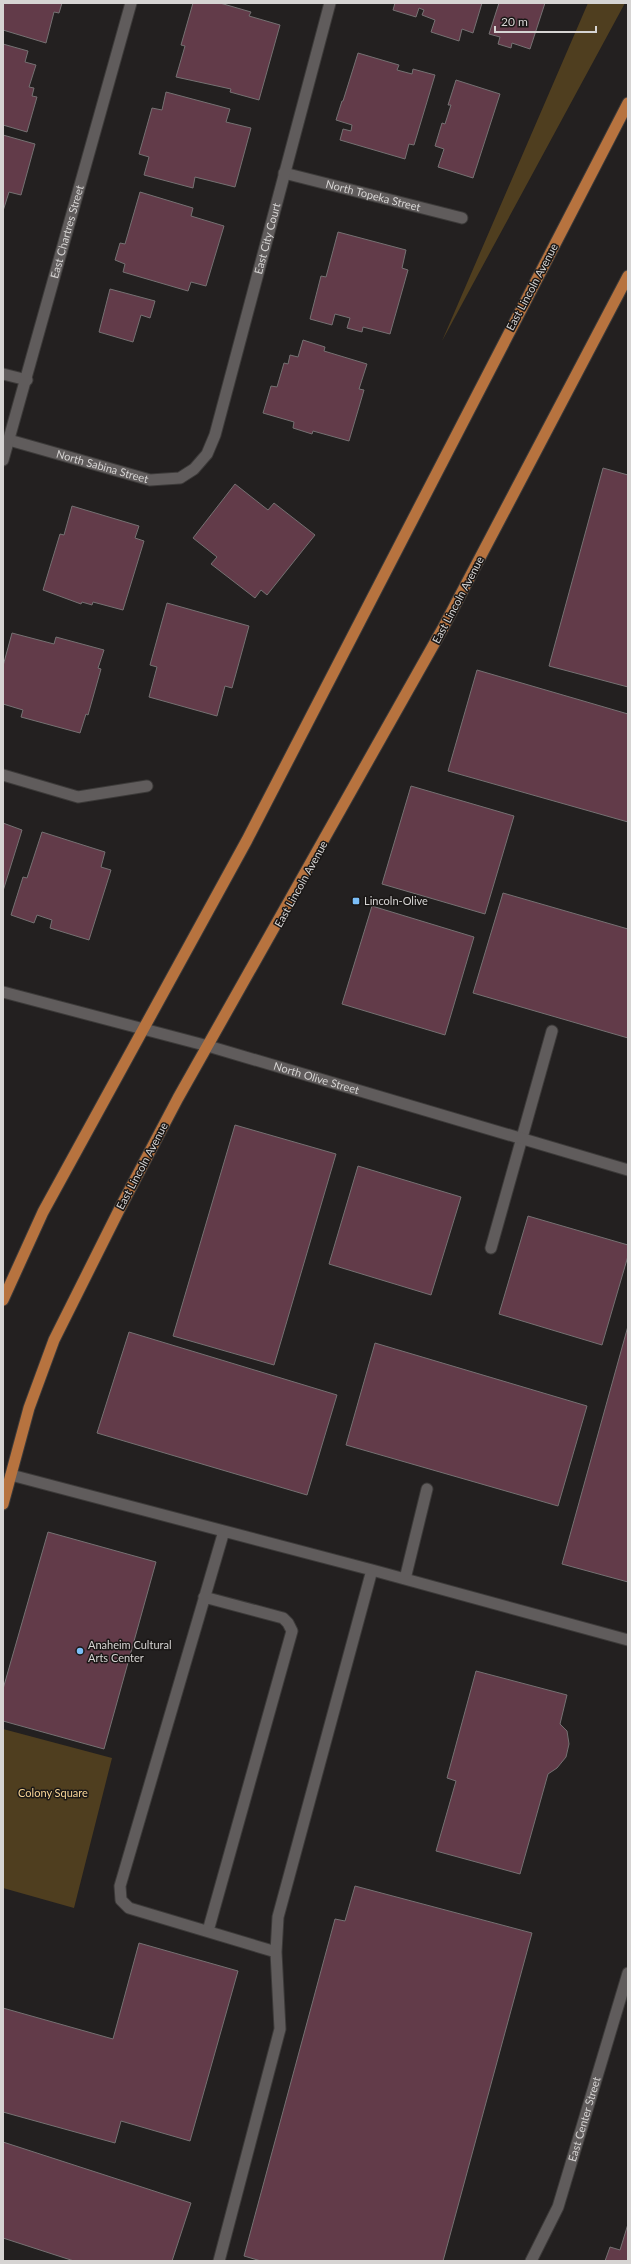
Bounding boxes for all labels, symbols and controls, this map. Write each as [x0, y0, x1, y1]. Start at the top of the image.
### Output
scale bar [495, 8, 596, 34]
text: 20 m [501, 14, 528, 29]
street label: North Topeka Street [325, 177, 422, 213]
street label: East Chartres Street [47, 183, 86, 280]
street label: East City Court [251, 201, 283, 275]
street label: East Lincoln Avenue [503, 241, 560, 333]
street label: North Sabina Street [55, 447, 150, 485]
street label: East Lincoln Avenue [429, 554, 486, 646]
street label: East Lincoln Avenue [271, 838, 330, 929]
place label: Lincoln-Olive [364, 894, 428, 907]
marker: Lincoln-Olive [351, 896, 361, 906]
street label: North Olive Street [272, 1059, 361, 1096]
street label: East Lincoln Avenue [113, 1120, 170, 1212]
place label: Anaheim Cultural Arts Center [88, 1638, 172, 1664]
marker: Anaheim Cultural Arts Center [75, 1646, 85, 1656]
park label: Colony Square [18, 1786, 88, 1799]
street label: East Center Street [565, 2075, 603, 2163]

